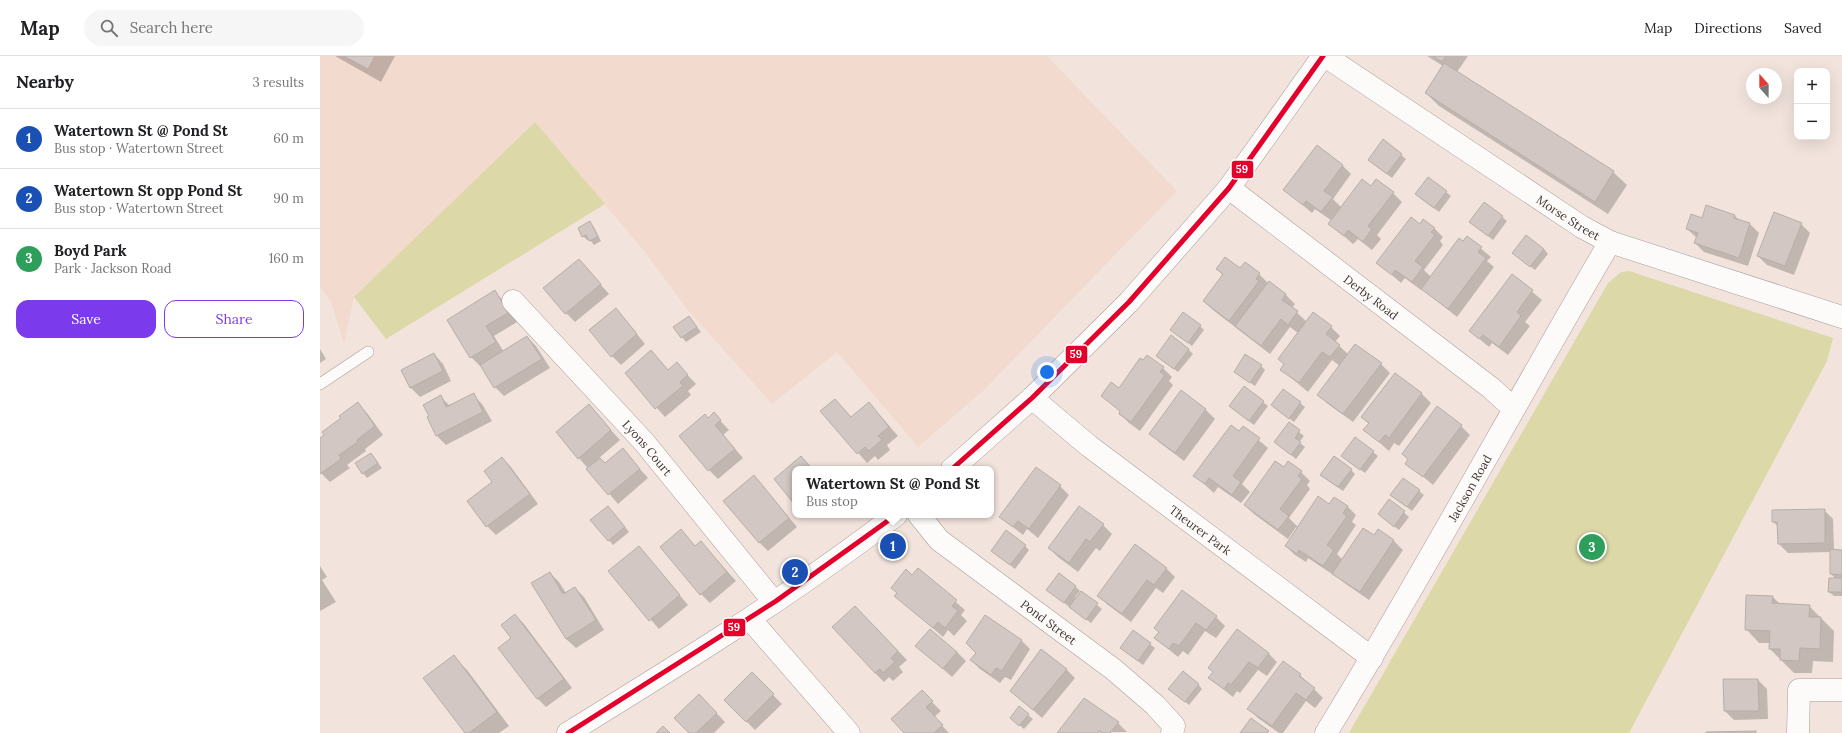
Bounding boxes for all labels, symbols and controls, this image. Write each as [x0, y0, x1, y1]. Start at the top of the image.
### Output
search box [84, 10, 364, 46]
text: Map [20, 16, 60, 40]
icon: search [98, 17, 120, 39]
text: Search here [130, 18, 213, 37]
text: Map [1644, 19, 1672, 37]
text: Directions [1694, 19, 1762, 37]
text: Saved [1784, 19, 1822, 37]
north arrow [1746, 68, 1782, 104]
map controls [1794, 68, 1830, 140]
button: + [1794, 68, 1830, 104]
text: Nearby [16, 71, 74, 93]
text: 3 results [252, 74, 304, 91]
button: − [1794, 104, 1830, 140]
text: Watertown St @ Pond St [54, 121, 228, 140]
text: 1 [26, 130, 32, 147]
text: 60 m [273, 130, 304, 147]
text: Bus stop · Watertown Street [54, 140, 224, 157]
line badge: 59 [1231, 160, 1254, 179]
text: 59 [1236, 162, 1248, 176]
text: Watertown St opp Pond St [54, 181, 243, 200]
text: 2 [26, 190, 32, 207]
text: 90 m [273, 190, 304, 207]
street label: Morse Street [1534, 191, 1603, 243]
text: Bus stop · Watertown Street [54, 200, 224, 217]
text: Boyd Park [54, 241, 127, 260]
text: 3 [25, 250, 33, 267]
text: 160 m [269, 250, 304, 267]
text: Park · Jackson Road [54, 260, 172, 277]
street label: Derby Road [1341, 271, 1402, 322]
button: Save [16, 300, 156, 338]
button: Share [164, 300, 304, 338]
line badge: 59 [1065, 345, 1088, 364]
text: 59 [1070, 347, 1082, 361]
your location [1037, 362, 1057, 382]
street label: Lyons Court [620, 417, 676, 479]
street label: Jackson Road [1444, 452, 1494, 525]
popup [792, 466, 994, 518]
text: Watertown St @ Pond St [806, 474, 980, 493]
text: Bus stop [806, 493, 858, 510]
street label: Theurer Park [1167, 502, 1235, 558]
pin: 1 [880, 531, 906, 561]
pin: 3 [1579, 532, 1605, 562]
pin: 2 [782, 557, 808, 587]
street label: Pond Street [1018, 596, 1080, 647]
line badge: 59 [723, 618, 746, 637]
text: 59 [728, 620, 740, 634]

